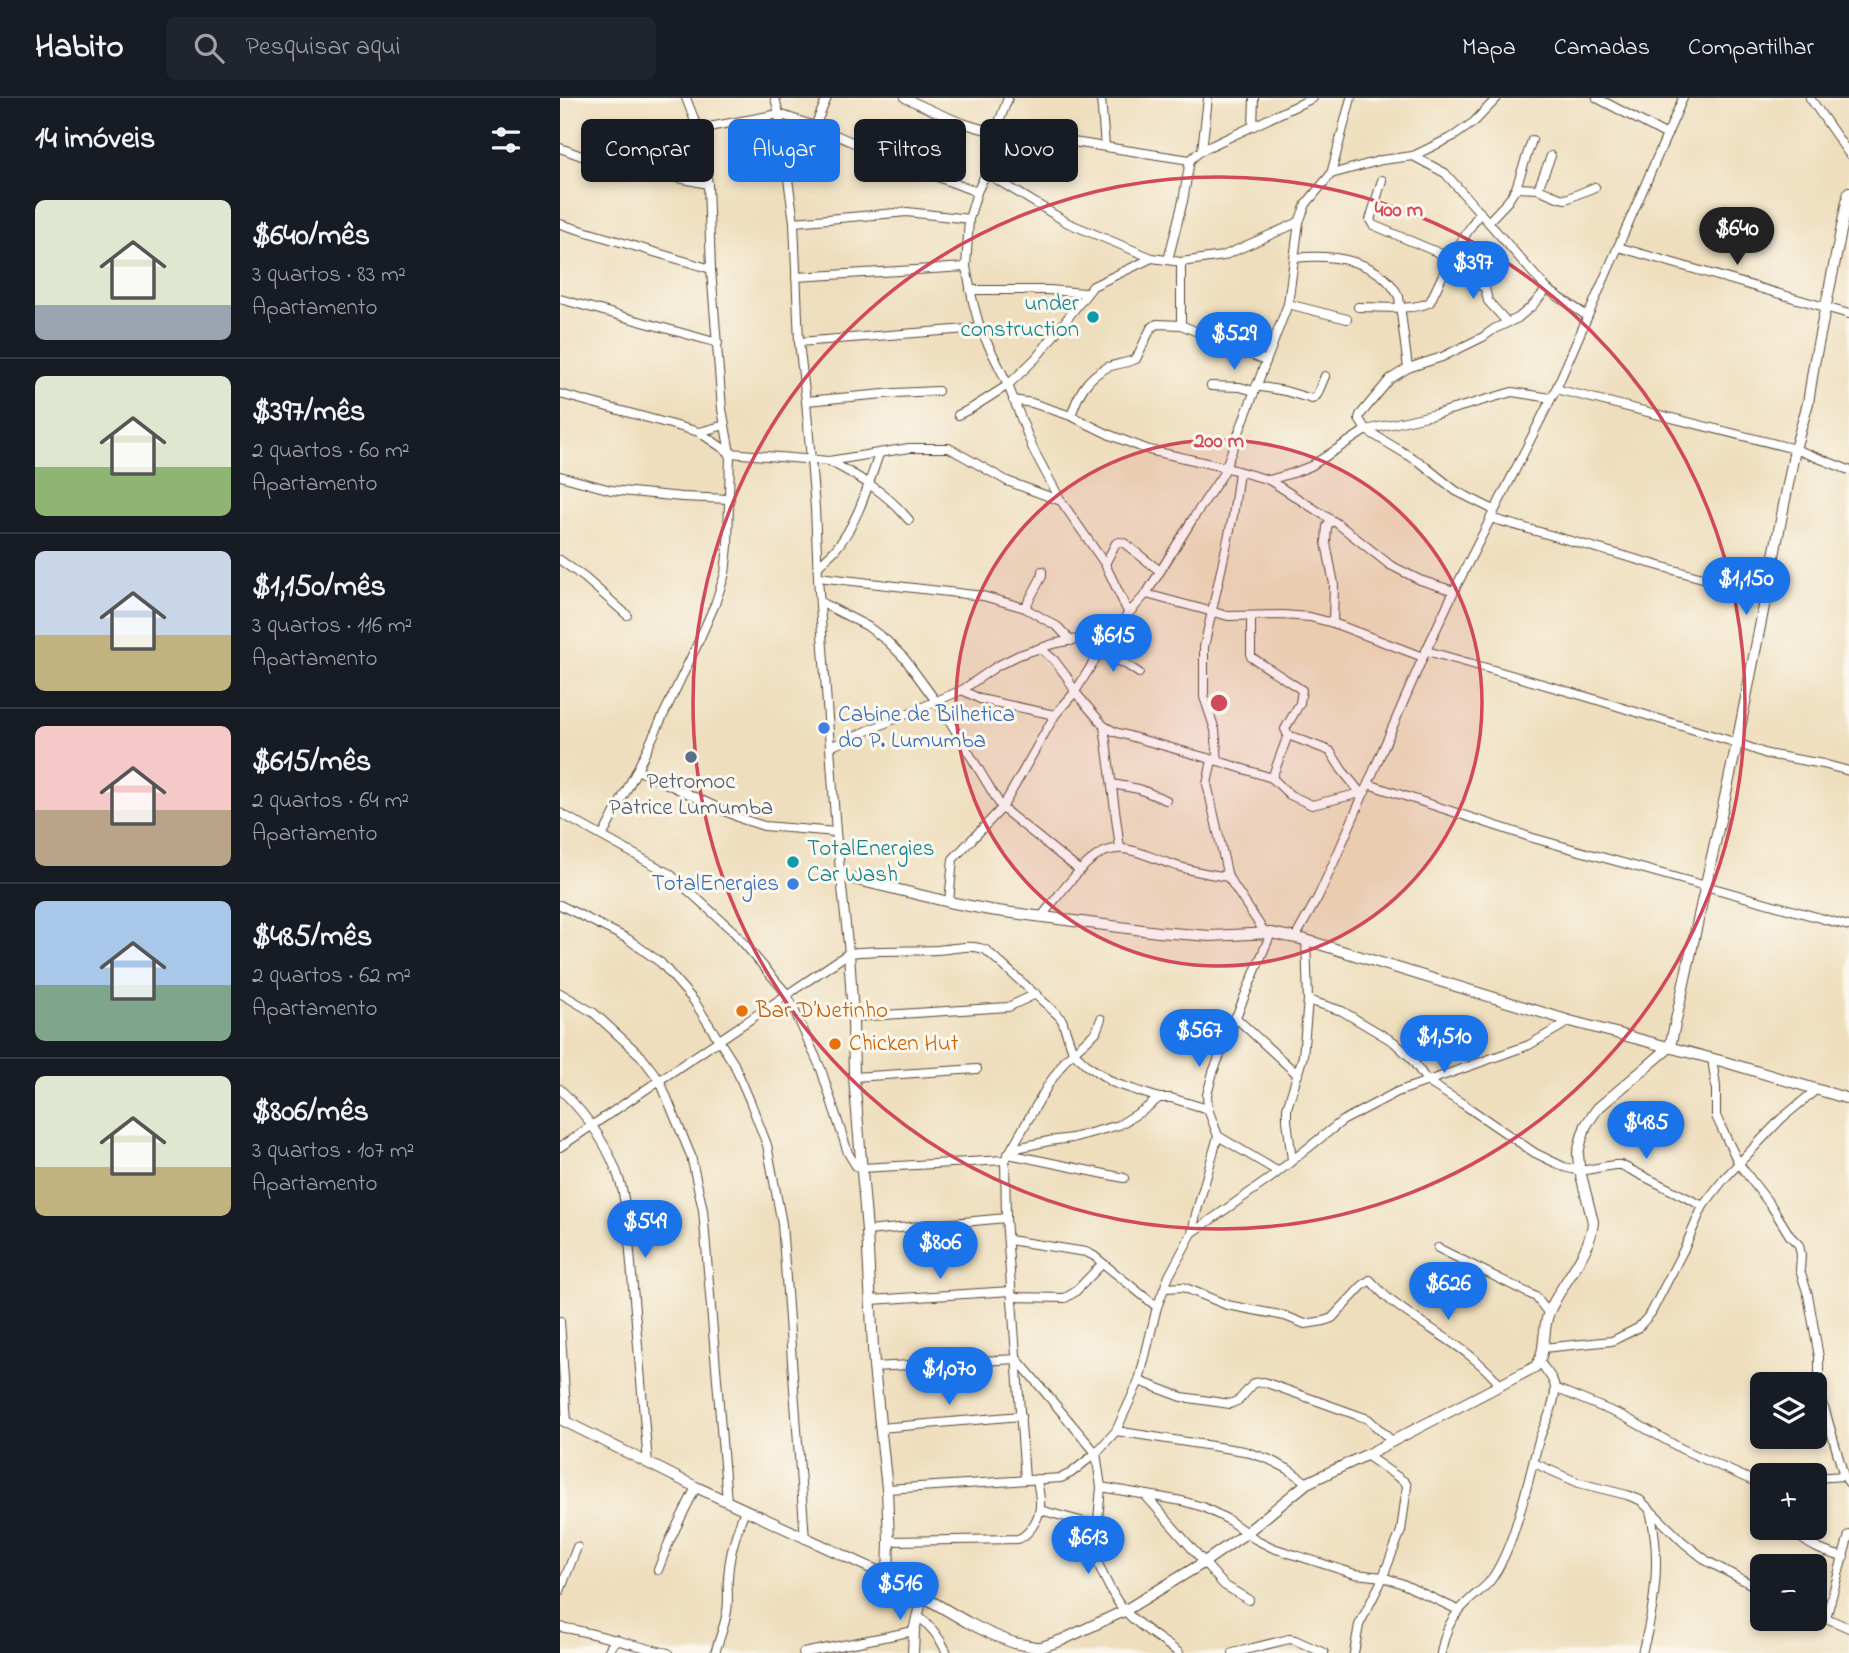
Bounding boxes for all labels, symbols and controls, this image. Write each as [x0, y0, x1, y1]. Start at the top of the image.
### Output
search box [166, 17, 656, 80]
text: Habito [35, 24, 124, 72]
icon: search [190, 29, 228, 67]
text: Pesquisar aqui [246, 29, 400, 67]
text: Mapa [1462, 31, 1516, 66]
text: Camadas [1554, 31, 1650, 66]
text: Compartilhar [1688, 31, 1814, 66]
text: 14 imóveis [35, 118, 155, 162]
chip: Comprar [581, 119, 714, 182]
chip: Alugar [728, 119, 840, 182]
chip: Filtros [854, 119, 966, 182]
chip: Novo [980, 119, 1078, 182]
icon: filters [487, 121, 525, 159]
text: 400 m [1375, 196, 1423, 226]
pin: $640 [1696, 208, 1778, 267]
text: $640 [1715, 213, 1759, 246]
text: $640/mês [252, 215, 370, 259]
icon: home [91, 228, 175, 312]
pin: $397 [1432, 242, 1514, 301]
text: $397 [1453, 247, 1493, 280]
text: 3 quartos · 83 m² [252, 259, 406, 292]
place label: under construction [960, 288, 1080, 347]
text: Apartamento [252, 292, 378, 325]
marker: under construction [1085, 309, 1101, 325]
pin: $529 [1193, 313, 1275, 372]
text: $529 [1211, 318, 1257, 351]
text: $397/mês [252, 391, 365, 435]
icon: home [91, 404, 175, 488]
text: 200 m [1193, 427, 1244, 457]
text: 2 quartos · 60 m² [252, 435, 410, 468]
text: Apartamento [252, 468, 378, 501]
pin: $1,150 [1689, 558, 1803, 617]
text: $1,150 [1718, 563, 1774, 596]
text: $1,150/mês [252, 566, 386, 610]
icon: home [91, 579, 175, 663]
text: 3 quartos · 116 m² [252, 610, 412, 643]
pin: $615 [1072, 614, 1154, 674]
text: $615 [1091, 620, 1135, 653]
text: Apartamento [252, 643, 378, 676]
centre of rings [1207, 691, 1231, 715]
place label: Cabine de Bilhetica do P. Lumumba [838, 699, 1015, 758]
marker: Cabine de Bilhetica do P. Lumumba [816, 720, 832, 736]
text: $615/mês [252, 741, 371, 785]
marker: Petromoc Patrice Lumumba [683, 749, 699, 765]
icon: home [91, 754, 175, 838]
place label: Petromoc Patrice Lumumba [609, 766, 773, 825]
text: 2 quartos · 64 m² [252, 785, 409, 818]
text: Apartamento [252, 818, 378, 851]
place label: TotalEnergies Car Wash [807, 833, 934, 892]
marker: TotalEnergies Car Wash [785, 854, 801, 870]
place label: TotalEnergies [652, 868, 779, 902]
marker: TotalEnergies [785, 876, 801, 892]
text: $485/mês [252, 916, 372, 960]
icon: home [91, 929, 175, 1013]
text: 2 quartos · 62 m² [252, 960, 411, 993]
text: Apartamento [252, 993, 378, 1026]
place label: Bar D’Netinho [755, 995, 888, 1028]
marker: Bar D’Netinho [734, 1003, 750, 1019]
pin: $567 [1158, 1010, 1240, 1069]
text: $567 [1176, 1015, 1222, 1048]
pin: $1,510 [1387, 1016, 1501, 1075]
text: $1,510 [1416, 1021, 1472, 1054]
place label: Chicken Hut [849, 1028, 959, 1061]
marker: Chicken Hut [827, 1036, 843, 1052]
text: $806/mês [252, 1091, 369, 1135]
pin: $485 [1605, 1102, 1687, 1161]
icon: home [91, 1104, 175, 1188]
text: $485 [1623, 1107, 1669, 1140]
text: 3 quartos · 107 m² [252, 1135, 414, 1168]
text: Apartamento [252, 1168, 378, 1201]
pin: $549 [604, 1200, 686, 1260]
text: $549 [623, 1206, 667, 1239]
pin: $806 [899, 1222, 981, 1281]
text: $806 [919, 1227, 961, 1260]
pin: $626 [1407, 1262, 1489, 1322]
text: $626 [1425, 1268, 1471, 1301]
pin: $1,070 [892, 1348, 1006, 1407]
text: $1,070 [922, 1353, 976, 1386]
map controls [1750, 1372, 1827, 1631]
button: layers [1750, 1372, 1827, 1449]
button: + [1750, 1463, 1827, 1540]
pin: $613 [1047, 1516, 1129, 1576]
text: $613 [1068, 1522, 1108, 1555]
button: − [1750, 1554, 1827, 1631]
pin: $516 [859, 1562, 941, 1622]
text: $516 [878, 1568, 922, 1601]

